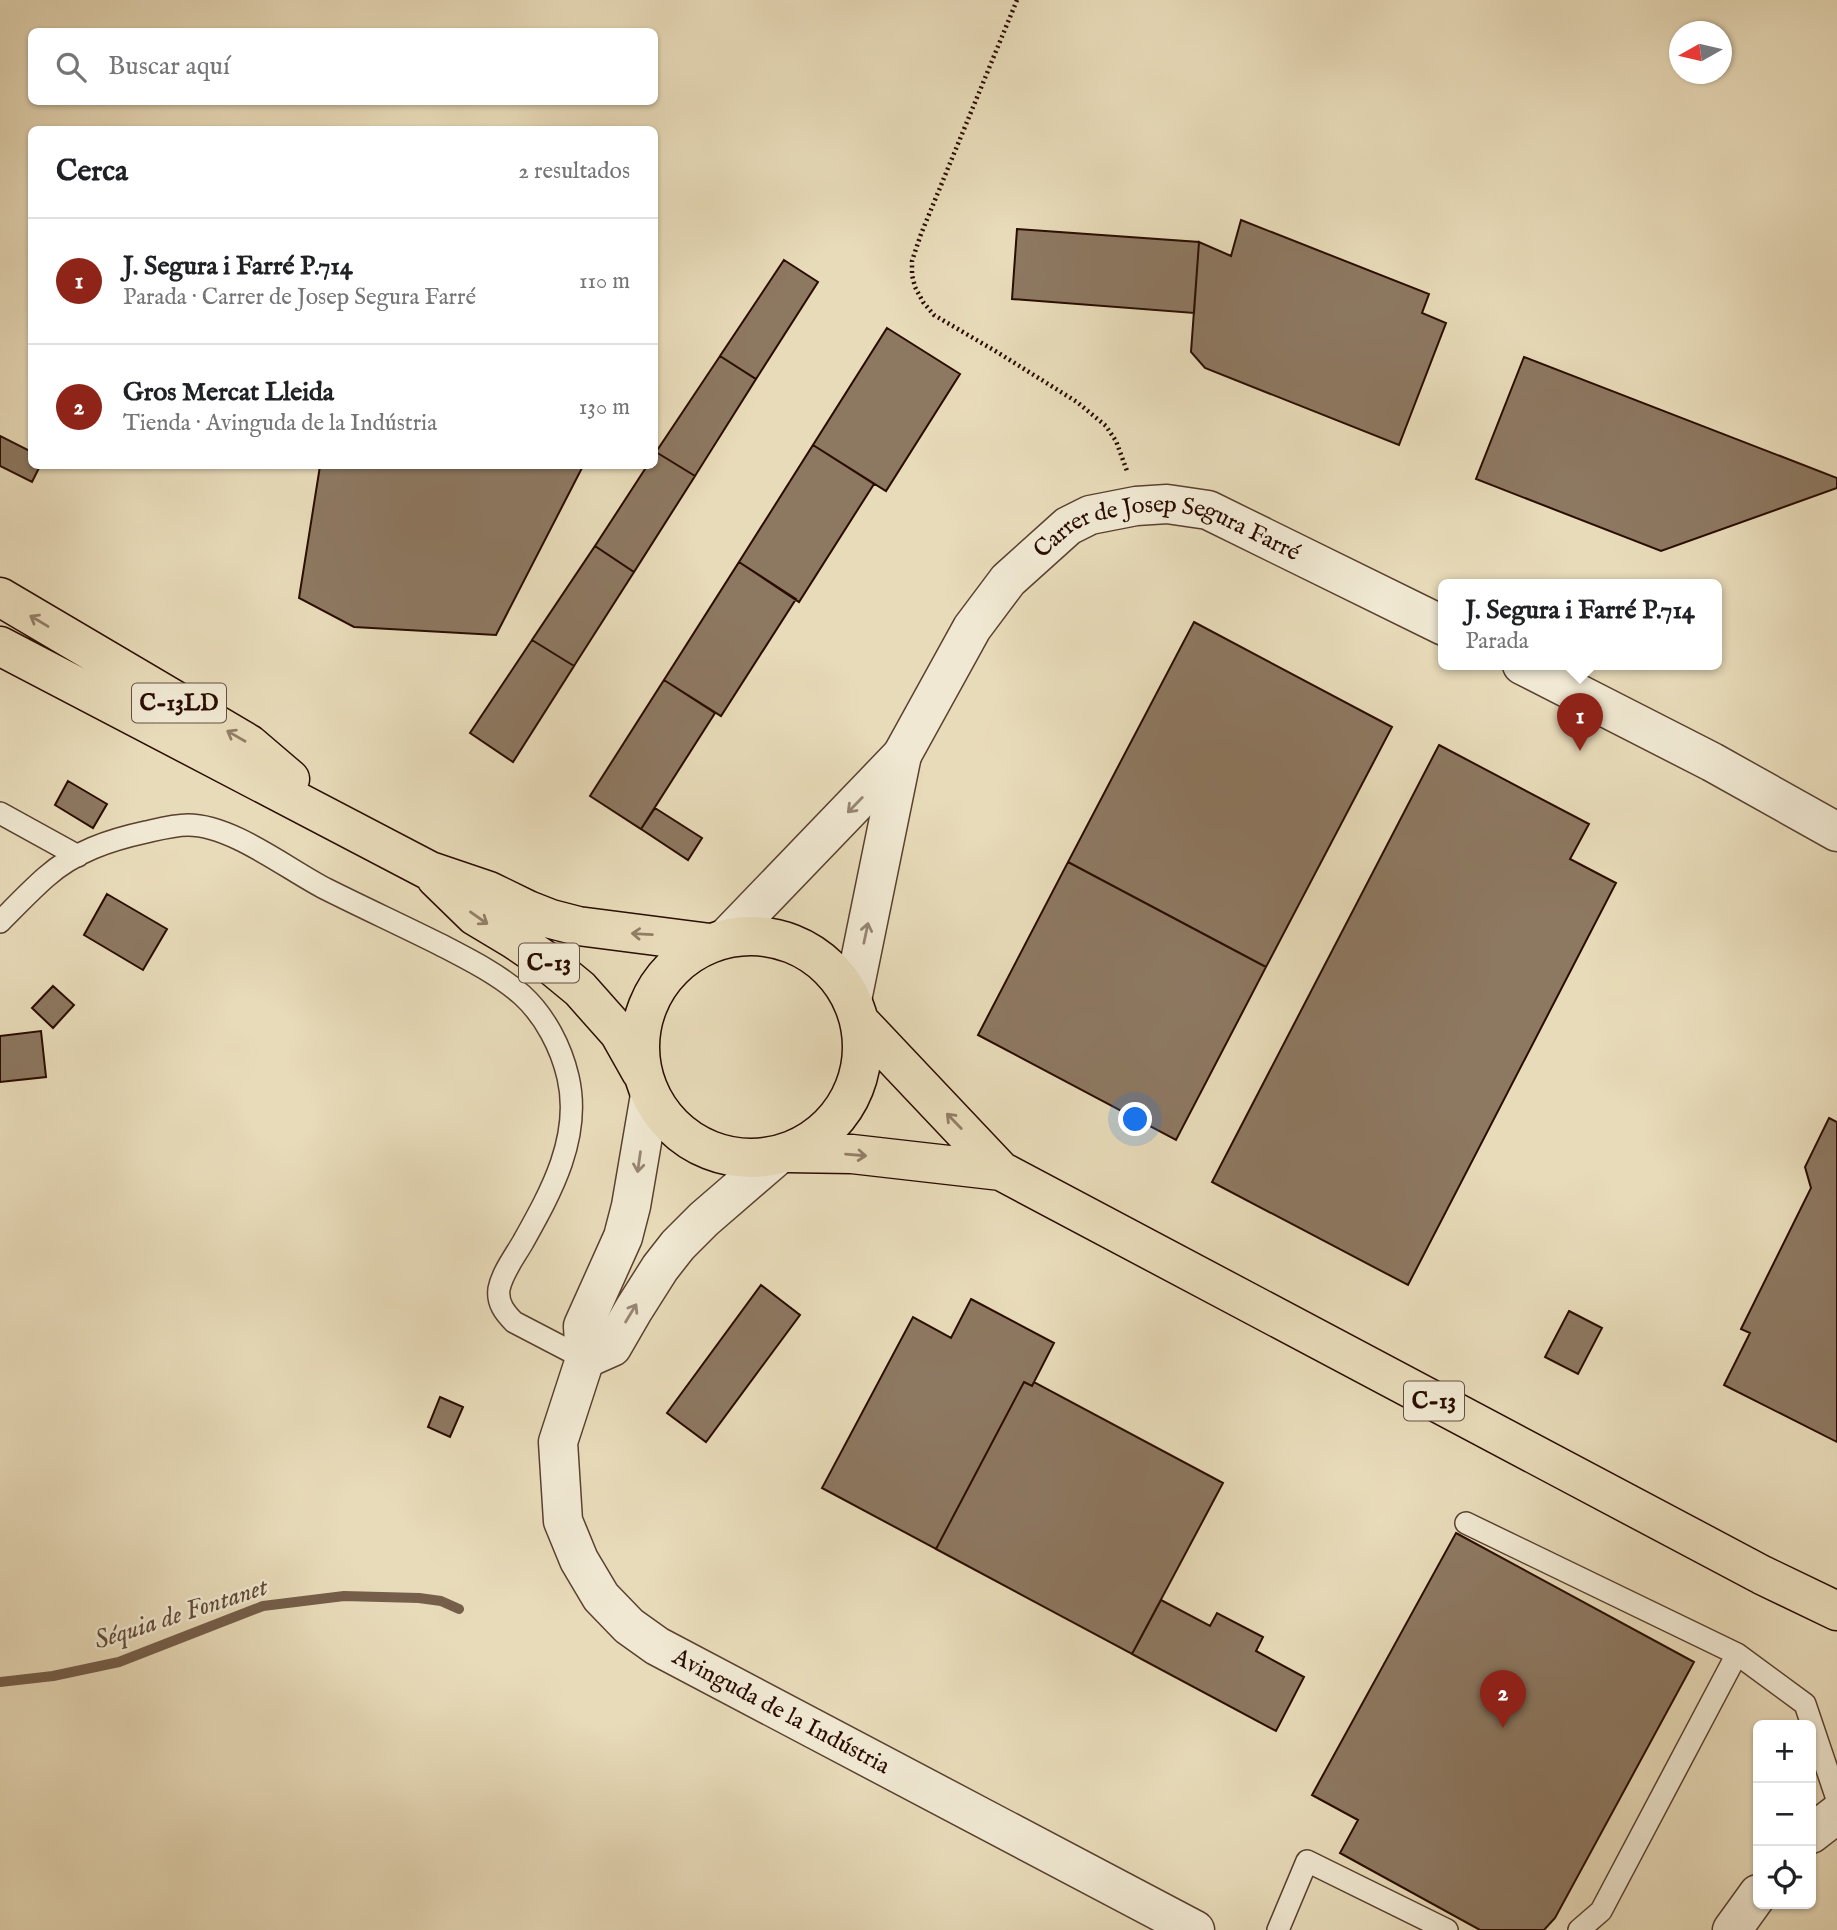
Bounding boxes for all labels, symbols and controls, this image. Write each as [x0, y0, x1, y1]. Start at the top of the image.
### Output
north arrow [1669, 21, 1732, 84]
search box [28, 28, 658, 105]
icon: search [52, 48, 90, 86]
text: Buscar aquí [108, 50, 230, 83]
text: Cerca [56, 153, 128, 191]
text: 2 resultados [518, 157, 630, 186]
text: J. Segura i Farré P.714 [123, 250, 353, 283]
text: 1 [75, 267, 83, 296]
text: 110 m [579, 267, 630, 296]
text: Parada · Carrer de Josep Segura Farré [123, 283, 476, 312]
text: Gros Mercat Lleida [123, 376, 334, 409]
text: 2 [74, 393, 84, 422]
text: 130 m [579, 393, 630, 422]
text: Tienda · Avinguda de la Indústria [123, 409, 437, 438]
text: Carrer de Josep Segura Farré [1027, 488, 1305, 568]
street label: Carrer de Josep Segura Farré [1026, 547, 1312, 575]
popup [1438, 579, 1722, 670]
text: J. Segura i Farré P.714 [1465, 594, 1695, 627]
one-way arrow [30, 614, 50, 628]
text: Parada [1465, 627, 1529, 656]
road number: C-13LD [132, 684, 226, 722]
pin: 1 [1557, 693, 1603, 751]
one-way arrow [226, 729, 246, 743]
one-way arrow [847, 796, 864, 813]
one-way arrow [469, 911, 488, 925]
one-way arrow [860, 922, 874, 945]
one-way arrow [631, 928, 654, 941]
road number: C-13 [519, 944, 579, 982]
your location [1118, 1102, 1152, 1136]
one-way arrow [946, 1113, 963, 1130]
one-way arrow [844, 1149, 867, 1162]
one-way arrow [632, 1150, 645, 1173]
one-way arrow [625, 1304, 639, 1324]
road number: C-13 [1404, 1382, 1464, 1420]
water label: Séquia de Fontanet [90, 1570, 274, 1658]
street label: Avinguda de la Indústria [666, 1641, 896, 1782]
pin: 2 [1480, 1670, 1526, 1728]
map controls [1753, 1720, 1816, 1909]
button: + [1753, 1720, 1816, 1783]
button: − [1753, 1783, 1816, 1846]
button: locate [1753, 1846, 1816, 1909]

